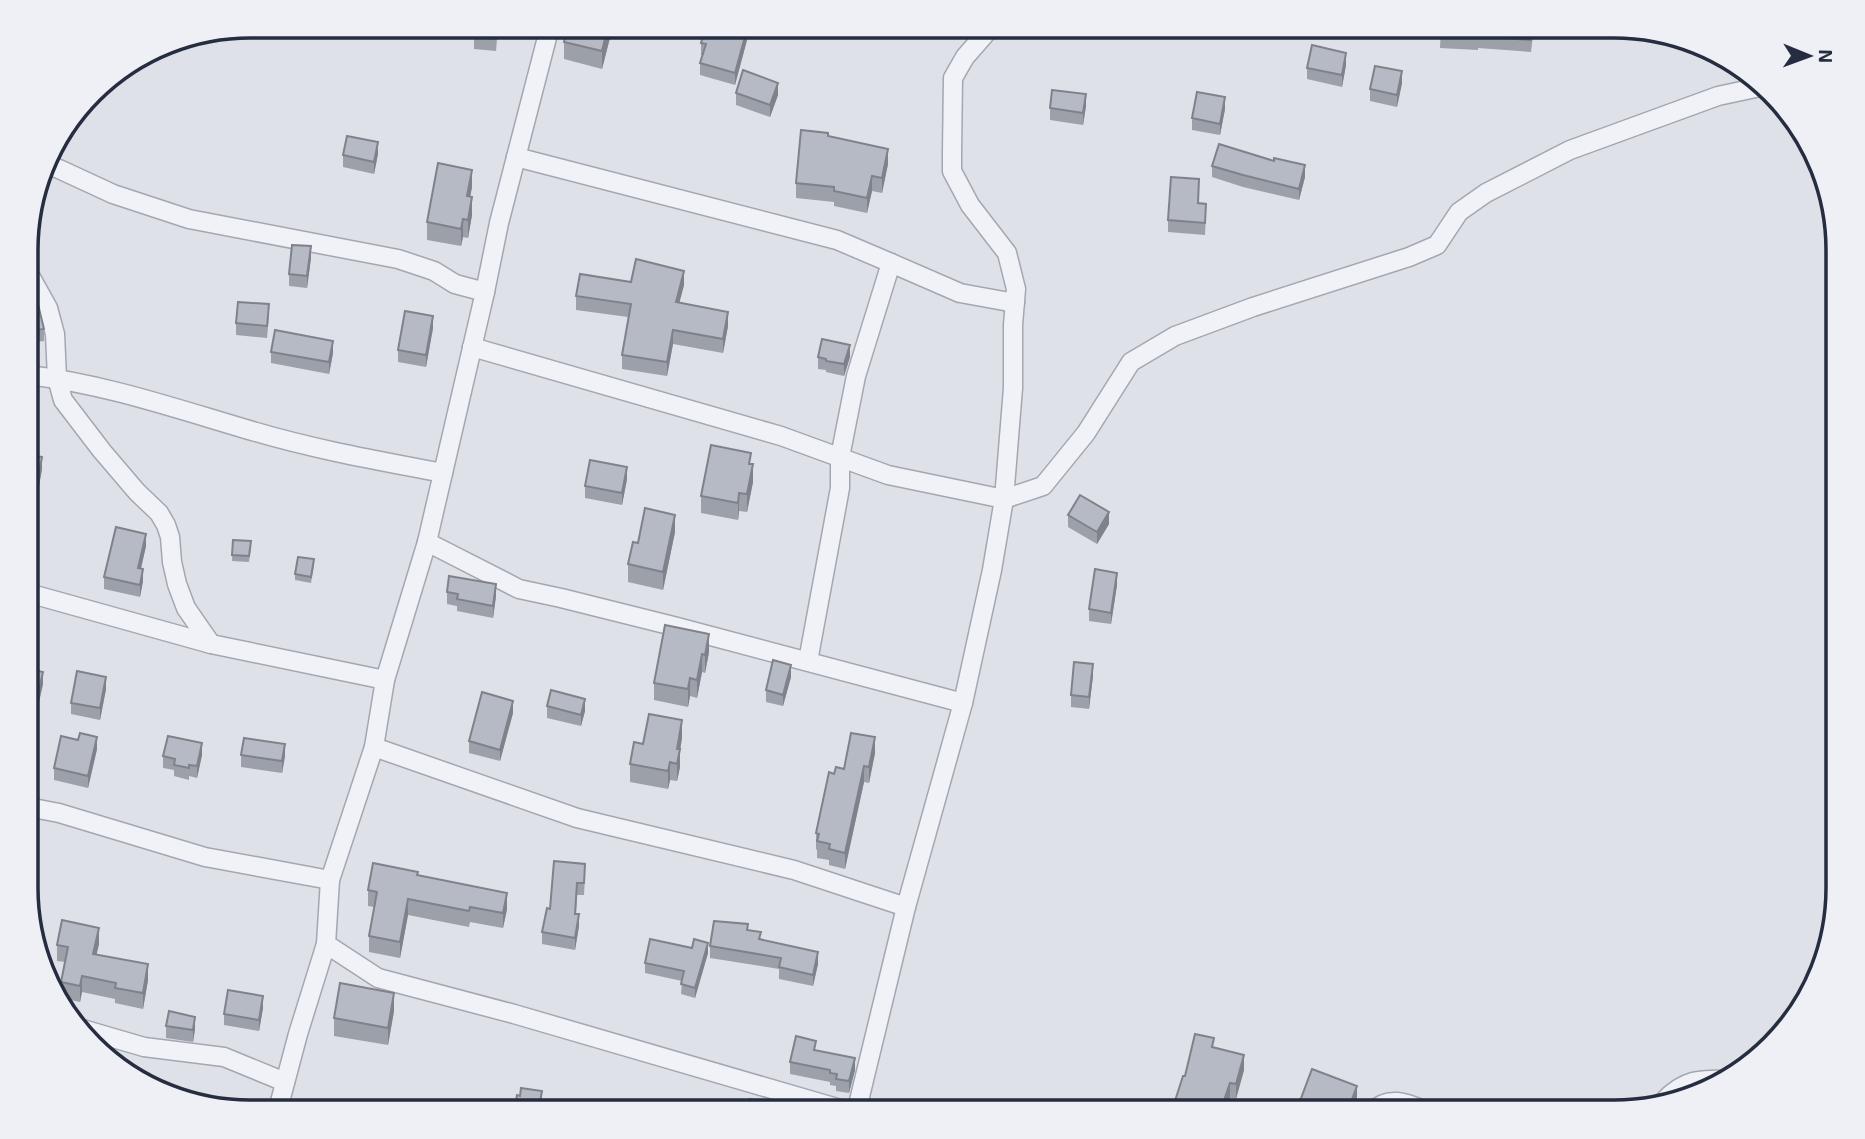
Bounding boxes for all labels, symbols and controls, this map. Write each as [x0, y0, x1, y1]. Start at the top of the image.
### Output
north arrow [1774, 21, 1844, 91]
text: N [1815, 49, 1838, 63]

